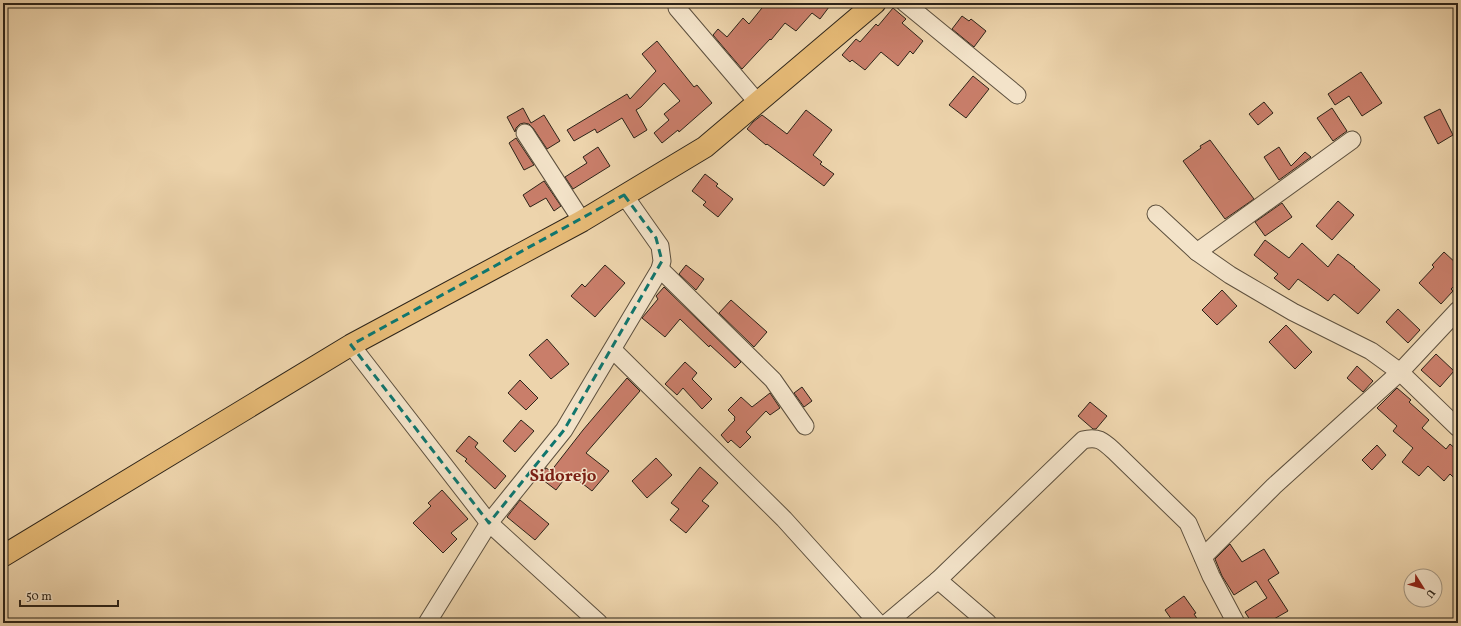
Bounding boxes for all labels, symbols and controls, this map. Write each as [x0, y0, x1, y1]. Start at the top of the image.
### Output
district label: Sidorejo [530, 465, 597, 488]
north arrow [1403, 568, 1443, 608]
scale bar [20, 582, 118, 608]
text: U [1421, 586, 1438, 601]
text: 50 m [26, 589, 52, 605]

